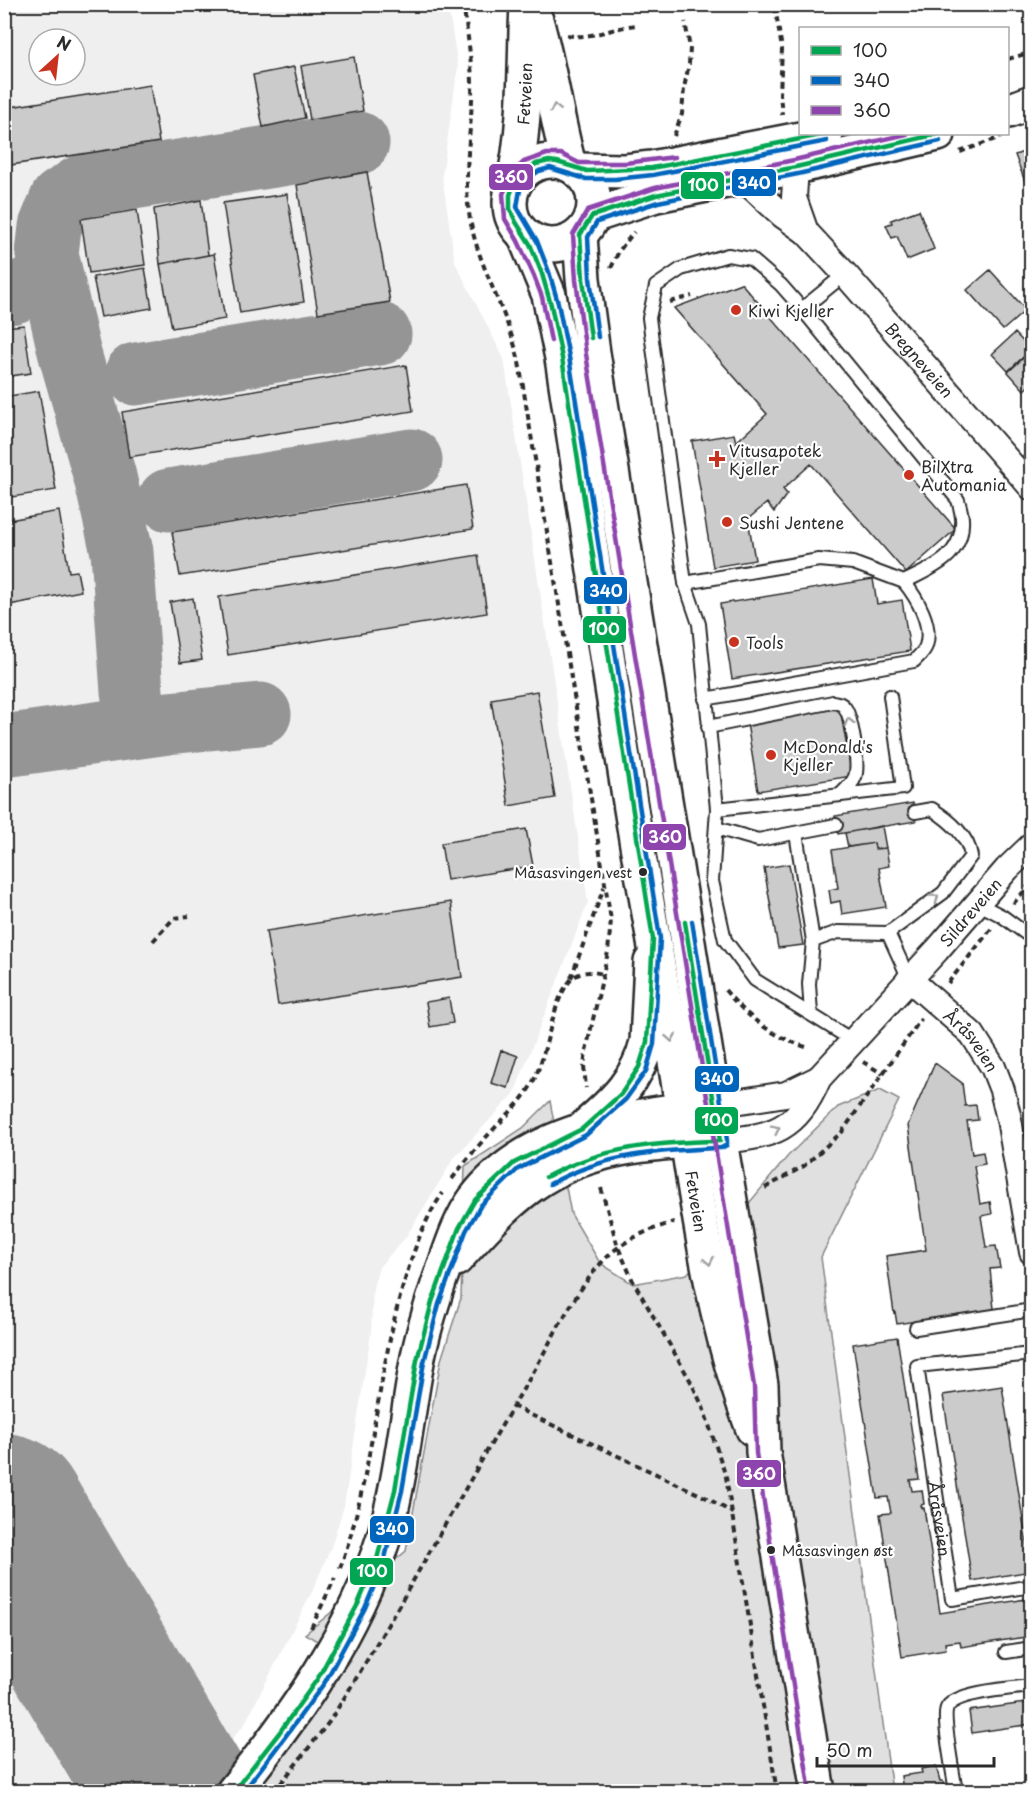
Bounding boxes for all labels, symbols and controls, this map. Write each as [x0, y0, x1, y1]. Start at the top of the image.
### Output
north arrow [27, 27, 87, 87]
legend [799, 27, 1009, 135]
text: N [53, 29, 75, 56]
text: 100 [853, 36, 887, 63]
street label: Fetveien [510, 62, 537, 126]
text: 340 [853, 66, 890, 93]
text: 360 [853, 96, 891, 123]
one-way arrow [549, 103, 562, 113]
line badge: 360 [488, 163, 534, 191]
text: 360 [494, 164, 528, 188]
line badge: 340 [731, 168, 777, 197]
text: 340 [737, 170, 771, 194]
line badge: 100 [680, 171, 725, 200]
text: 100 [687, 172, 719, 196]
place label: Kiwi Kjeller [748, 298, 834, 322]
marker: Kiwi Kjeller [729, 303, 743, 317]
street label: Bregneveien [880, 317, 960, 403]
place label: Vitusapotek Kjeller [729, 438, 822, 480]
marker: Vitusapotek Kjeller [710, 452, 724, 466]
place label: BilXtra Automania [921, 454, 1007, 496]
marker: BilXtra Automania [902, 468, 916, 482]
place label: Sushi Jentene [739, 510, 844, 534]
marker: Sushi Jentene [720, 515, 734, 529]
line badge: 340 [583, 576, 628, 605]
text: 340 [589, 578, 623, 602]
line badge: 100 [582, 615, 627, 644]
text: 100 [588, 616, 620, 640]
place label: Tools [746, 630, 784, 654]
marker: Tools [727, 635, 741, 649]
one-way arrow [844, 717, 857, 727]
place label: McDonald's Kjeller [783, 734, 873, 776]
marker: McDonald's Kjeller [764, 748, 778, 762]
line badge: 360 [642, 823, 687, 851]
text: 360 [648, 824, 682, 848]
place label: Måsasvingen vest [514, 862, 632, 883]
marker: Måsasvingen vest [637, 866, 649, 878]
street label: Sildreveien [933, 872, 1007, 952]
one-way arrow [928, 895, 939, 906]
street label: Åråsveien [939, 1003, 1005, 1076]
one-way arrow [664, 1033, 677, 1043]
line badge: 340 [694, 1065, 740, 1093]
text: 340 [700, 1066, 734, 1090]
line badge: 100 [694, 1106, 739, 1135]
text: 100 [701, 1107, 733, 1131]
one-way arrow [770, 1125, 780, 1136]
street label: Fetveien [680, 1169, 714, 1234]
one-way arrow [702, 1256, 715, 1266]
line badge: 360 [736, 1459, 782, 1488]
text: 360 [742, 1461, 776, 1485]
street label: Åråsveien [922, 1479, 957, 1558]
line badge: 340 [369, 1515, 415, 1544]
text: 340 [375, 1516, 409, 1540]
place label: Måsasvingen øst [782, 1540, 894, 1561]
marker: Måsasvingen øst [765, 1544, 777, 1556]
line badge: 100 [349, 1557, 394, 1586]
text: 100 [356, 1558, 388, 1582]
scale bar [817, 1730, 994, 1768]
text: 50 m [826, 1736, 873, 1763]

